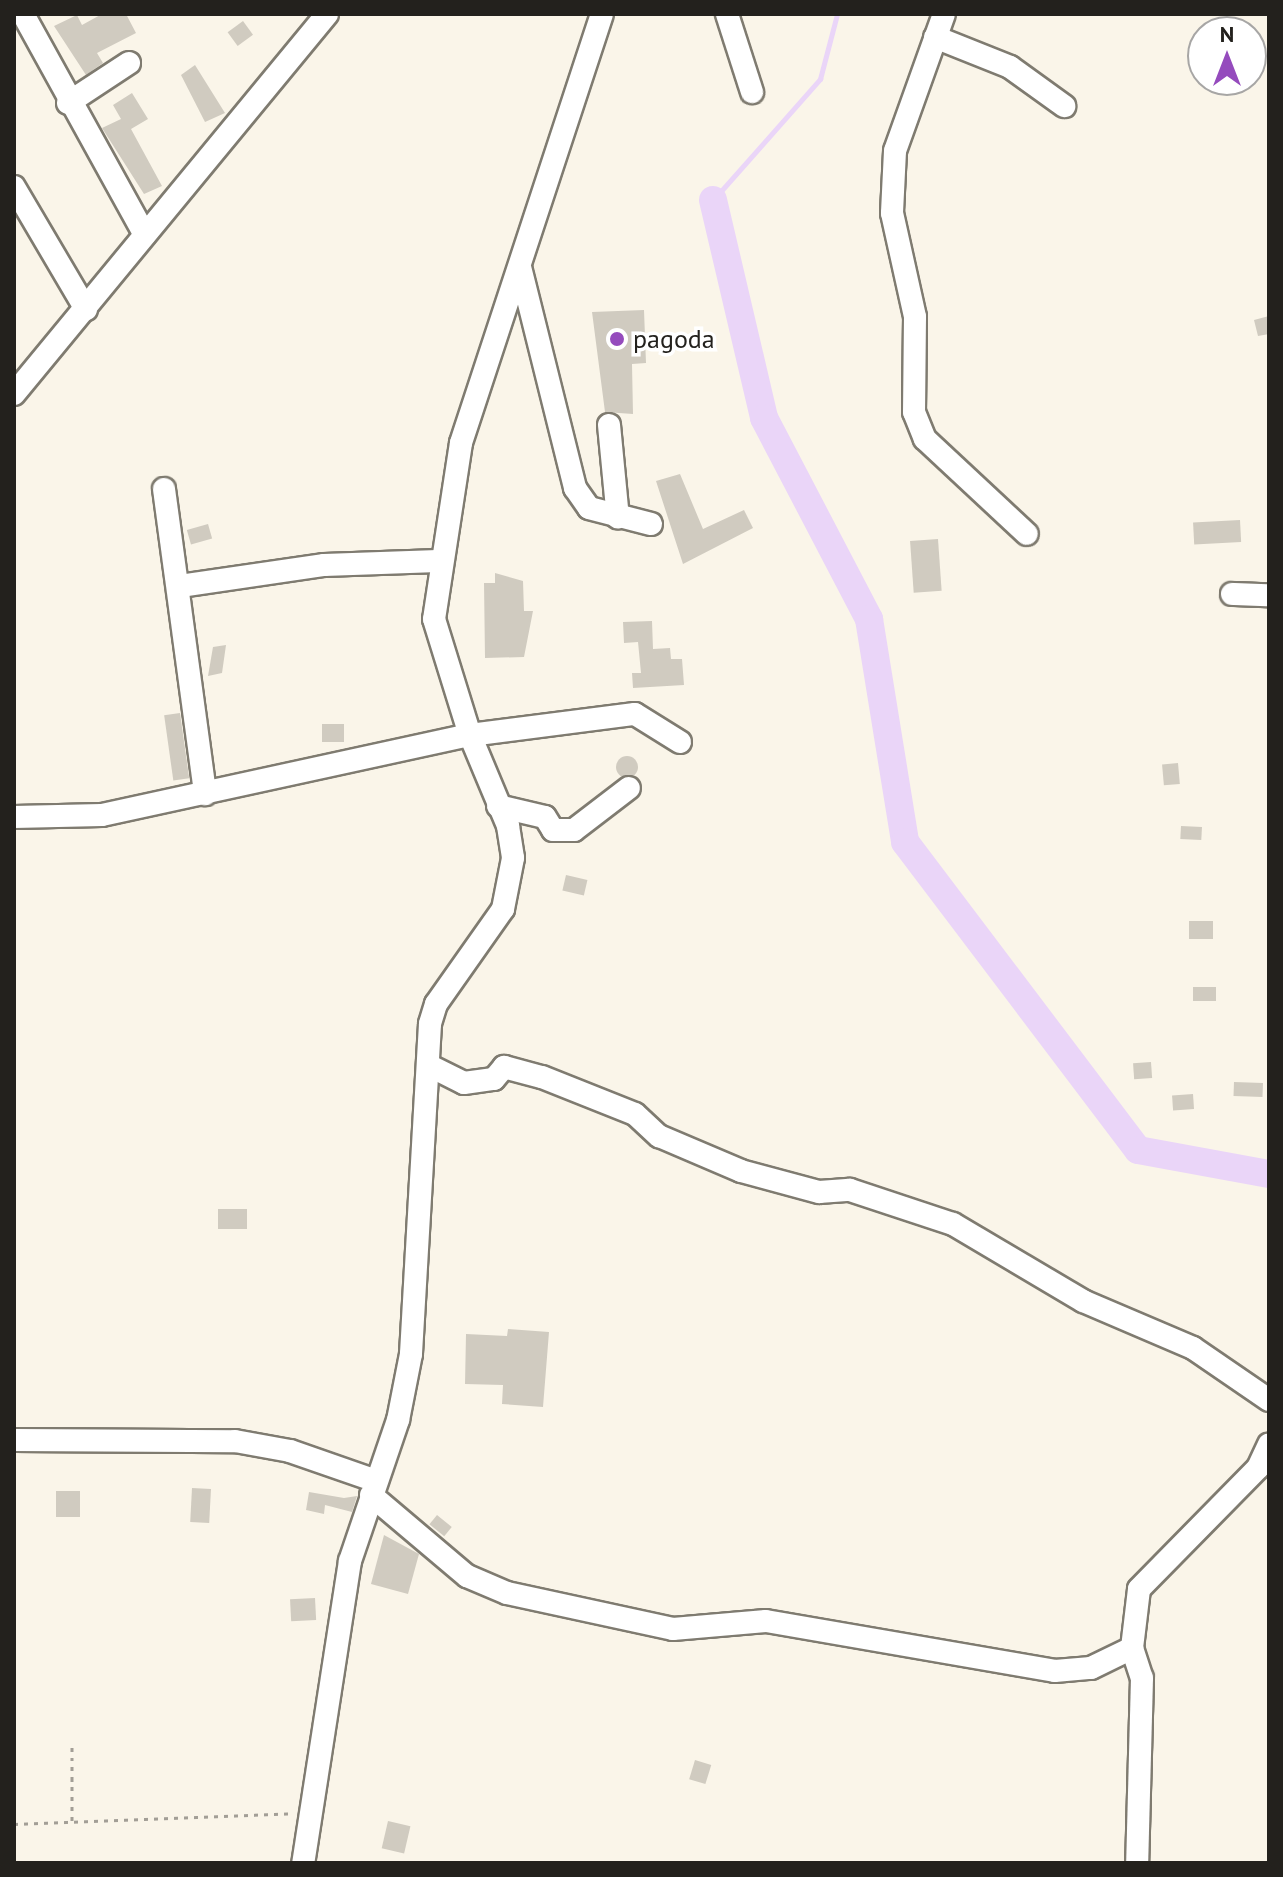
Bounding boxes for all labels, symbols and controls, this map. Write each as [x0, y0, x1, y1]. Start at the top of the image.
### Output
north arrow [1187, 16, 1267, 96]
text: N [1220, 20, 1234, 48]
place label: pagoda [633, 323, 715, 355]
marker: pagoda [608, 330, 626, 348]

